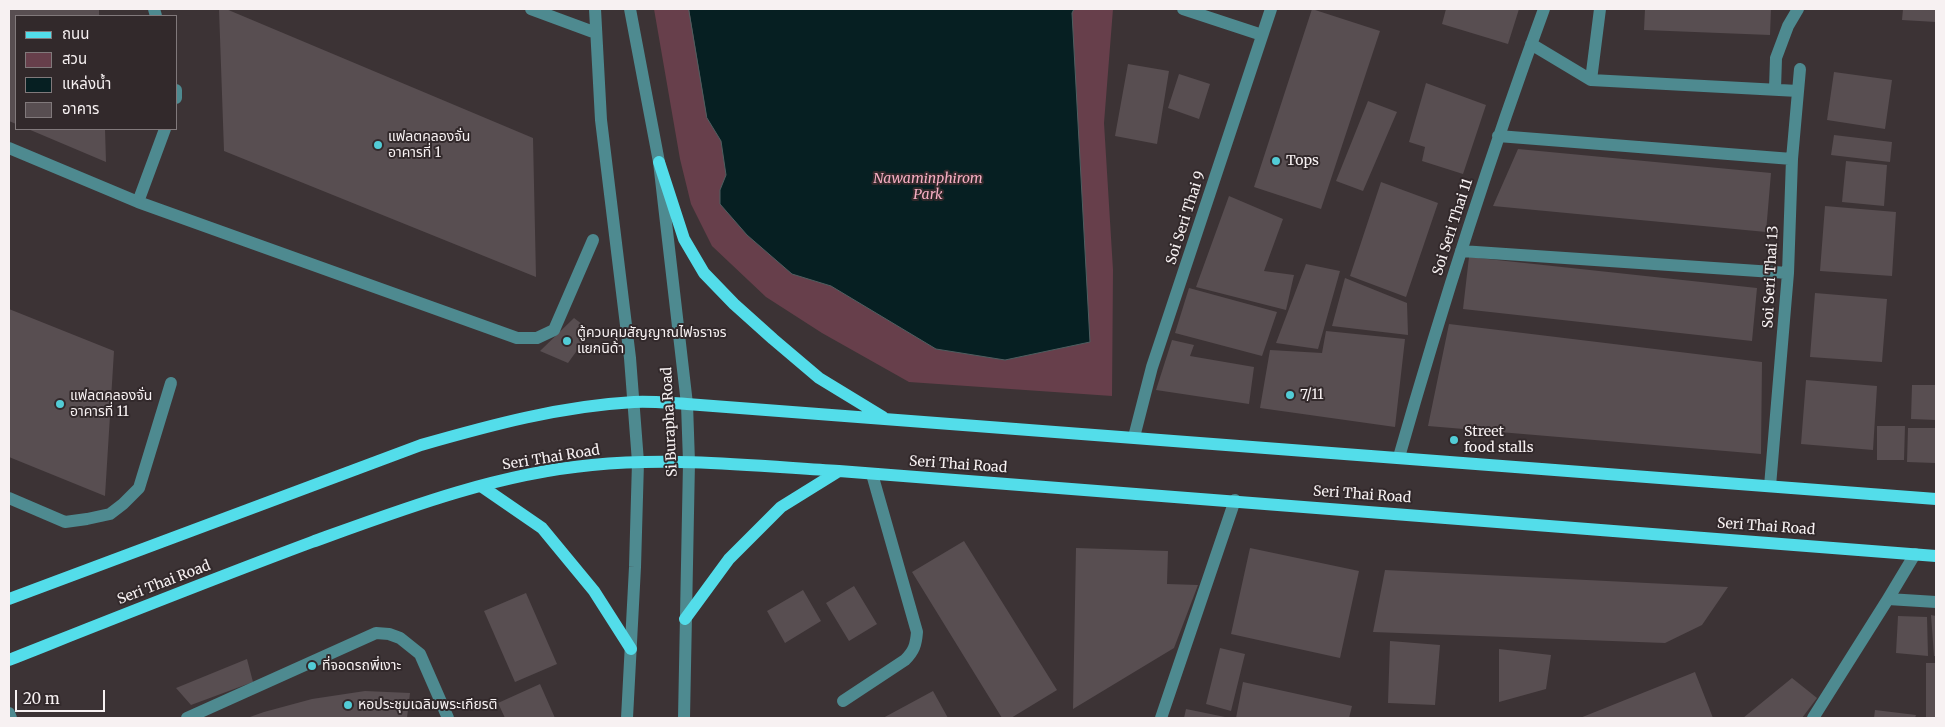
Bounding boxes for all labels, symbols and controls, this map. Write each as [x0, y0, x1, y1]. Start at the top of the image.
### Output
legend [15, 15, 178, 130]
text: ถนน [62, 24, 89, 43]
text: สวน [62, 49, 87, 68]
text: แหล่งน้ำ [62, 74, 111, 93]
text: อาคาร [62, 99, 99, 118]
place label: แฟลตคลองจั่น อาคารที่ 1 [388, 129, 470, 162]
marker: แฟลตคลองจั่น อาคารที่ 1 [372, 139, 384, 151]
place label: Tops [1286, 153, 1319, 169]
marker: Tops [1270, 155, 1282, 167]
street label: Soi Seri Thai 9 [1163, 169, 1209, 267]
park label: Nawaminphirom Park [873, 171, 983, 203]
street label: Soi Seri Thai 11 [1429, 176, 1477, 278]
street label: Soi Seri Thai 13 [1760, 225, 1782, 329]
place label: ตู้ควบคุมสัญญาณไฟจราจร แยกนิด้า [577, 325, 727, 358]
marker: ตู้ควบคุมสัญญาณไฟจราจร แยกนิด้า [561, 335, 573, 347]
street label: Si Burapha Road [659, 367, 681, 477]
place label: 7/11 [1300, 387, 1324, 403]
place label: แฟลตคลองจั่น อาคารที่ 11 [70, 388, 152, 421]
marker: 7/11 [1284, 389, 1296, 401]
marker: แฟลตคลองจั่น อาคารที่ 11 [54, 398, 66, 410]
place label: Street food stalls [1464, 424, 1533, 457]
marker: Street food stalls [1448, 434, 1460, 446]
street label: Seri Thai Road [501, 442, 601, 474]
street label: Seri Thai Road [908, 453, 1008, 477]
street label: Seri Thai Road [1312, 483, 1412, 507]
street label: Seri Thai Road [1716, 515, 1816, 539]
street label: Seri Thai Road [115, 558, 213, 608]
place label: ที่จอดรถพี่เงาะ [322, 658, 401, 674]
marker: ที่จอดรถพี่เงาะ [306, 660, 318, 672]
scale bar [18, 680, 108, 712]
text: 20 m [23, 689, 60, 708]
place label: หอประชุมเฉลิมพระเกียรติ [358, 697, 497, 713]
marker: หอประชุมเฉลิมพระเกียรติ [342, 699, 354, 711]

